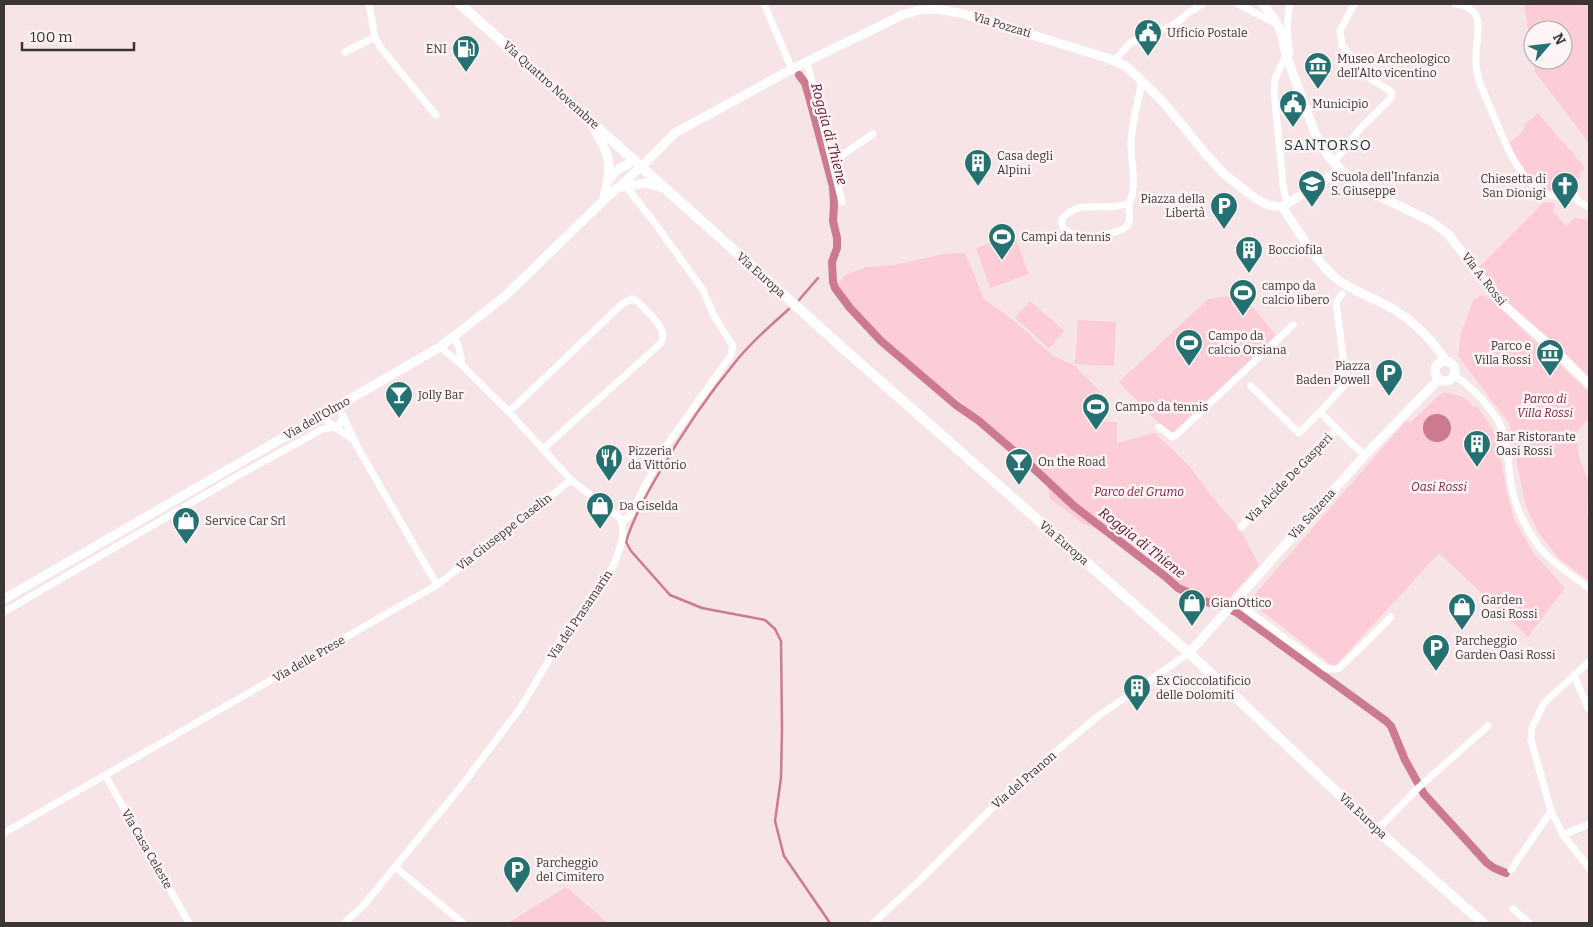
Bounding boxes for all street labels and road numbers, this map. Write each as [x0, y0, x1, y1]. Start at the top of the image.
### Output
street label: Via Pozzati [971, 10, 1033, 41]
street label: Via Quattro Novembre [500, 38, 602, 132]
street label: Via Europa [734, 250, 788, 301]
street label: Via A. Rossi [1459, 250, 1509, 309]
street label: Via dell'Olmo [282, 393, 352, 442]
street label: Via Alcide De Gasperi [1243, 430, 1336, 526]
street label: Via Salzena [1286, 485, 1339, 542]
street label: Via Giuseppe Caselin [454, 490, 555, 573]
street label: Via Europa [1037, 518, 1092, 568]
street label: Via del Prasamarin [545, 567, 615, 662]
street label: Via delle Prese [271, 633, 347, 685]
street label: Via del Pranon [989, 748, 1059, 812]
street label: Via Europa [1336, 790, 1390, 842]
street label: Via Casa Celeste [119, 807, 175, 891]

